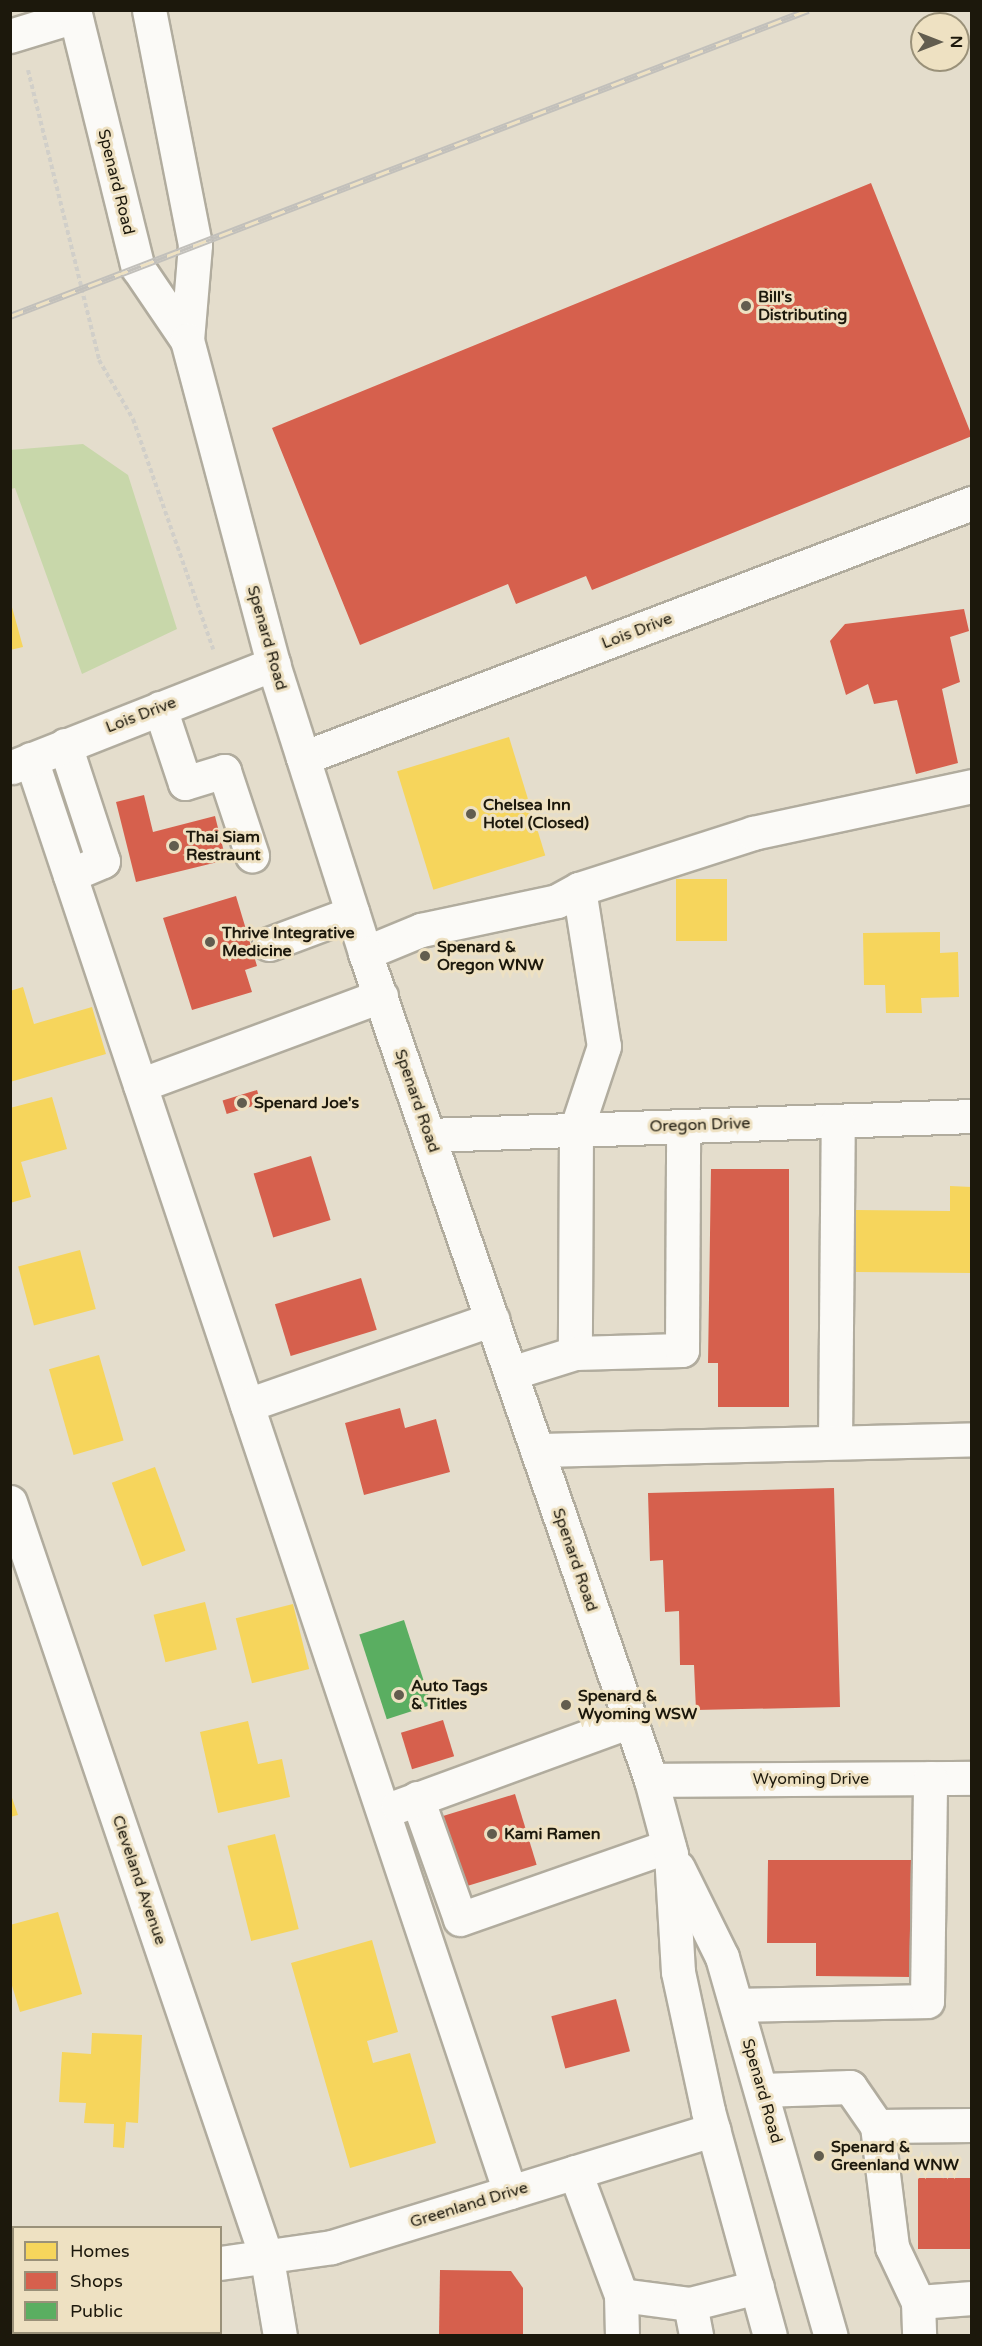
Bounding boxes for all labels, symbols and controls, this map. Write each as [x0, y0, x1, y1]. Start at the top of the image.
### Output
north arrow [910, 12, 970, 72]
text: N [946, 36, 966, 48]
street label: Spenard Road [94, 127, 138, 237]
place label: Bill's Distributing [758, 287, 847, 325]
marker: Bill's Distributing [739, 299, 753, 313]
street label: Spenard Road [243, 583, 291, 693]
street label: Lois Drive [599, 609, 675, 653]
street label: Lois Drive [103, 693, 179, 737]
place label: Chelsea Inn Hotel (Closed) [483, 795, 589, 833]
marker: Chelsea Inn Hotel (Closed) [464, 807, 478, 821]
place label: Thai Siam Restraunt [186, 827, 261, 865]
marker: Thai Siam Restraunt [167, 839, 181, 853]
place label: Thrive Integrative Medicine [222, 923, 355, 961]
marker: Thrive Integrative Medicine [203, 935, 217, 949]
place label: Spenard & Oregon WNW [437, 937, 544, 975]
marker: Spenard & Oregon WNW [418, 949, 432, 963]
street label: Spenard Road [390, 1047, 444, 1155]
place label: Spenard Joe's [254, 1093, 359, 1113]
marker: Spenard Joe's [235, 1096, 249, 1110]
street label: Oregon Drive [649, 1114, 751, 1136]
street label: Spenard Road [548, 1506, 602, 1614]
place label: Auto Tags & Titles [411, 1676, 488, 1714]
place label: Spenard & Wyoming WSW [578, 1686, 697, 1724]
marker: Auto Tags & Titles [392, 1688, 406, 1702]
marker: Spenard & Wyoming WSW [559, 1698, 573, 1712]
street label: Wyoming Drive [753, 1769, 869, 1789]
street label: Cleveland Avenue [108, 1813, 170, 1947]
place label: Kami Ramen [504, 1824, 600, 1844]
marker: Kami Ramen [485, 1827, 499, 1841]
street label: Spenard Road [738, 2036, 786, 2146]
place label: Spenard & Greenland WNW [831, 2137, 959, 2175]
marker: Spenard & Greenland WNW [812, 2149, 826, 2163]
street label: Greenland Drive [408, 2178, 530, 2232]
legend [12, 2226, 222, 2334]
text: Homes [70, 2240, 130, 2262]
text: Shops [70, 2270, 123, 2292]
text: Public [70, 2300, 123, 2322]

